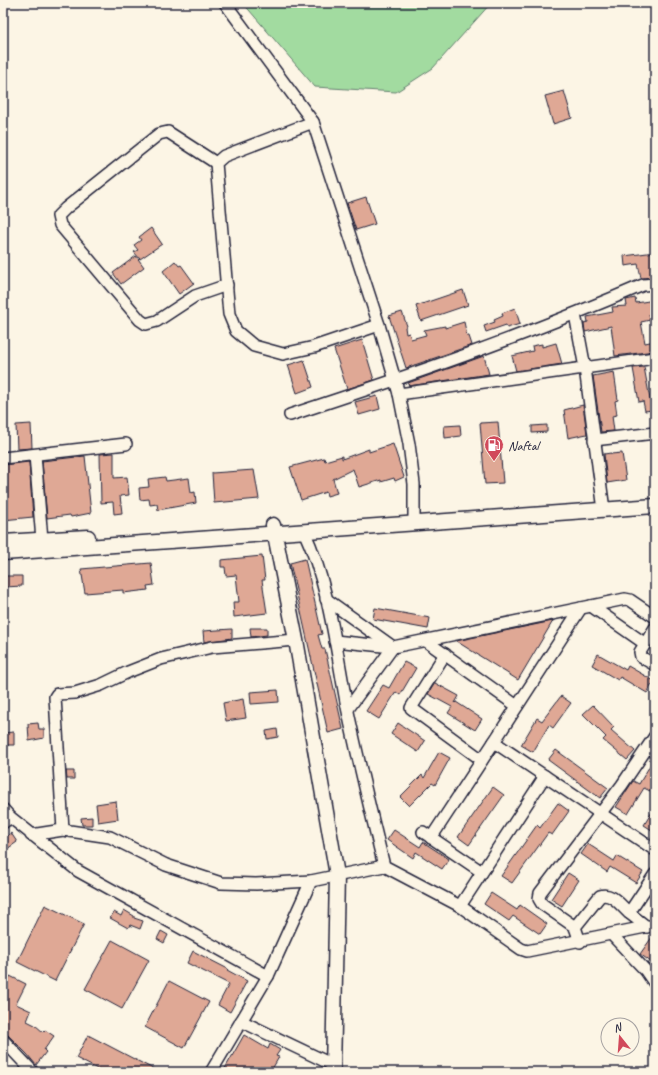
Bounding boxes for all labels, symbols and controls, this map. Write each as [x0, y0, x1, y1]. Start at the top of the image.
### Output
fuel station icon: Naftal [483, 434, 505, 462]
place label: Naftal [508, 437, 541, 454]
north arrow [600, 1017, 640, 1057]
text: N [612, 1019, 624, 1035]

